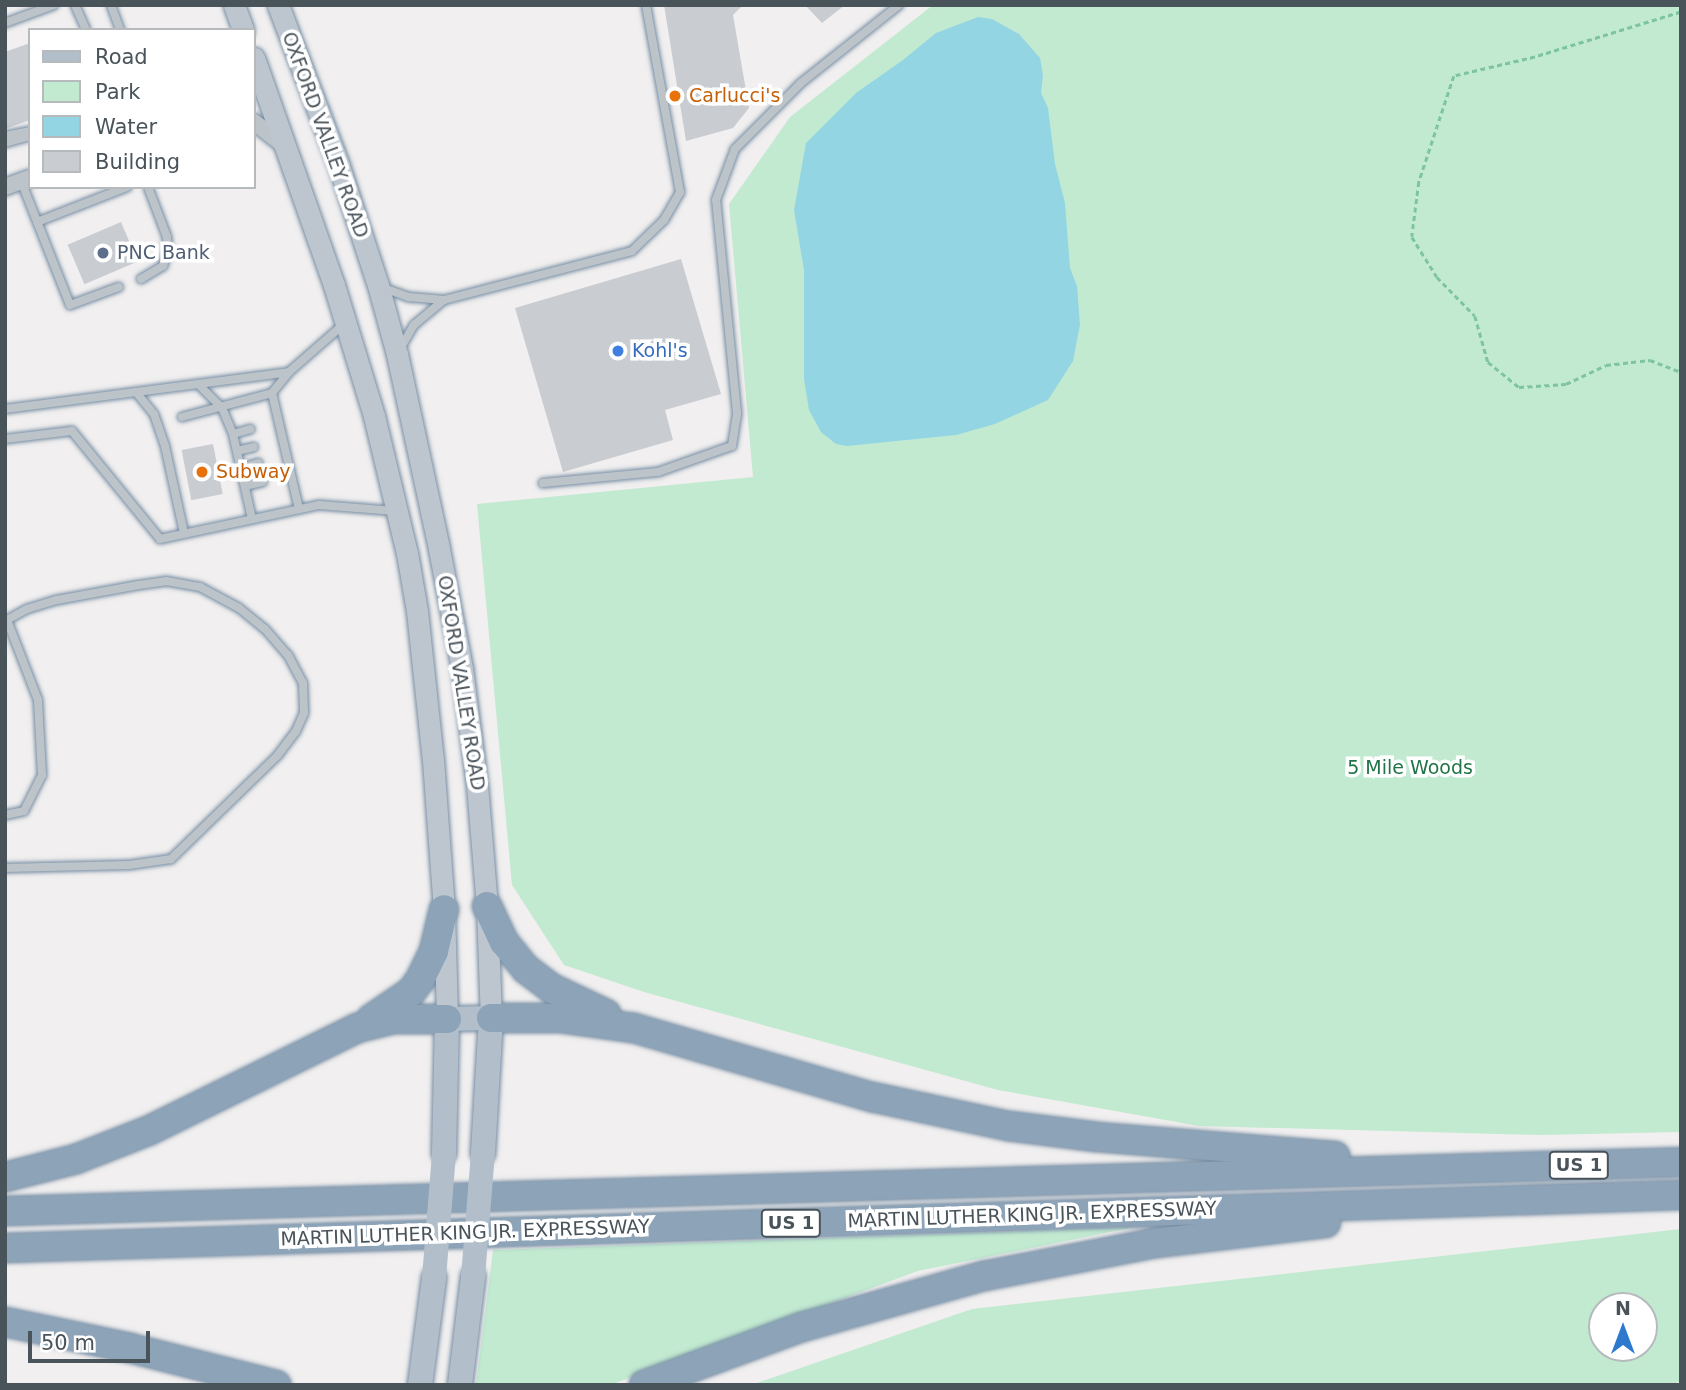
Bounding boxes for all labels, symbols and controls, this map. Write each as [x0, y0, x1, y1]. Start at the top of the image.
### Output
legend [28, 28, 256, 189]
street label: OXFORD VALLEY ROAD [277, 29, 373, 241]
text: Road [95, 45, 148, 69]
text: Park [95, 80, 140, 104]
place label: Carlucci's [689, 85, 780, 107]
marker: Carlucci's [667, 88, 683, 104]
text: Water [95, 115, 157, 139]
text: Building [95, 150, 180, 174]
place label: PNC Bank [117, 242, 210, 264]
marker: PNC Bank [95, 245, 111, 261]
place label: Kohl's [632, 340, 688, 362]
marker: Kohl's [610, 343, 626, 359]
place label: Subway [216, 461, 291, 483]
marker: Subway [194, 464, 210, 480]
street label: OXFORD VALLEY ROAD [433, 574, 489, 792]
park label: 5 Mile Woods [1347, 757, 1473, 779]
road number: US 1 [1548, 1150, 1610, 1180]
street label: MARTIN LUTHER KING JR. EXPRESSWAY [847, 1197, 1217, 1233]
road number: US 1 [760, 1208, 822, 1238]
street label: MARTIN LUTHER KING JR. EXPRESSWAY [280, 1215, 650, 1251]
north arrow [1588, 1292, 1658, 1362]
text: N [1615, 1297, 1631, 1319]
scale bar [32, 1316, 154, 1360]
text: 50 m [41, 1331, 95, 1355]

